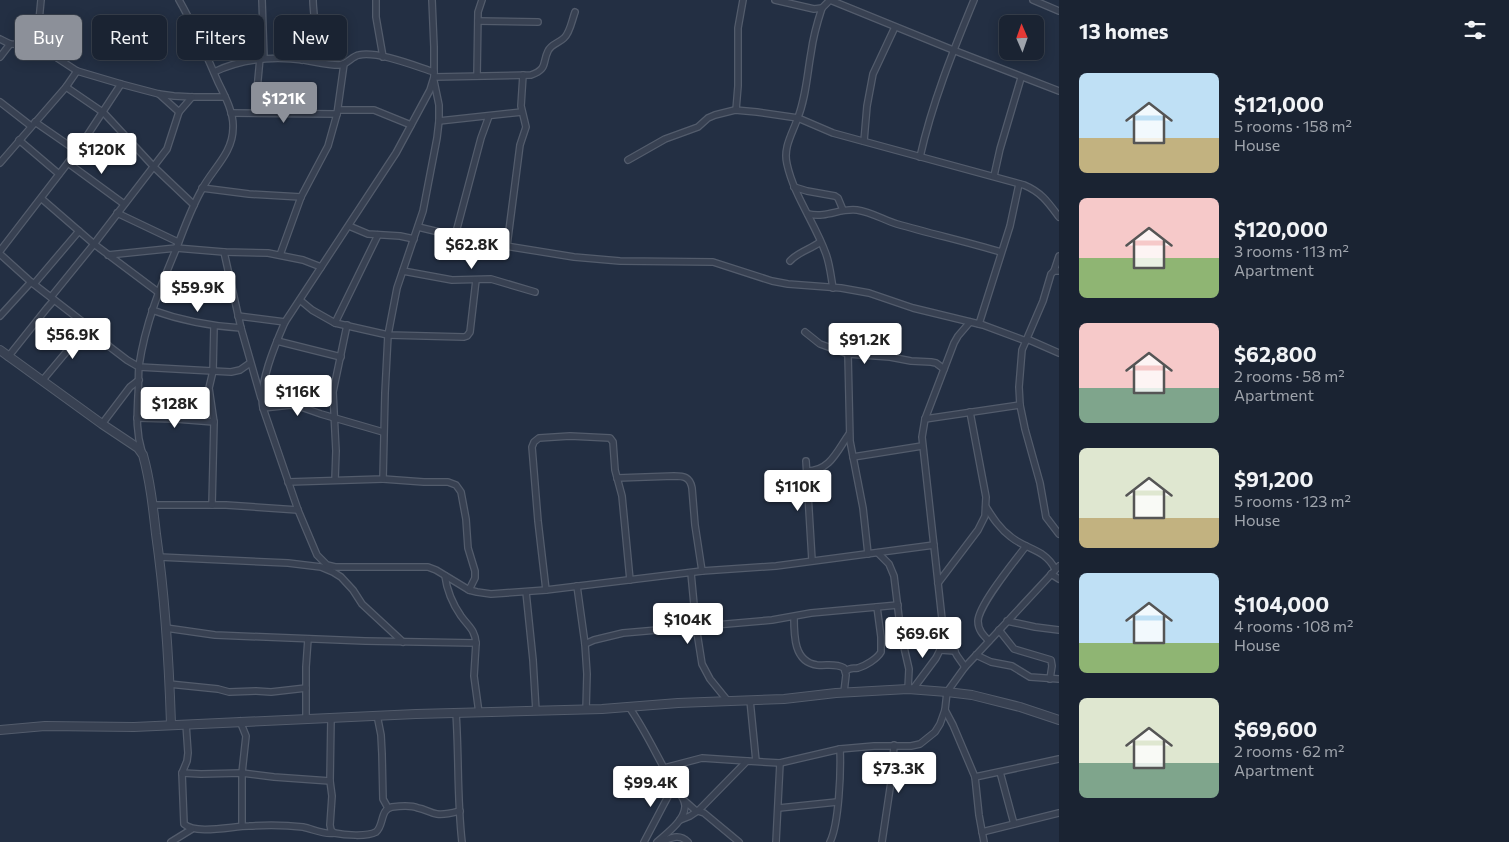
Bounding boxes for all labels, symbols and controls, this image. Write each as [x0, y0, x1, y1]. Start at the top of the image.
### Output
chip: Buy [15, 15, 82, 60]
chip: Rent [92, 15, 167, 60]
chip: Filters [177, 15, 264, 60]
chip: New [274, 15, 347, 60]
north arrow [999, 15, 1044, 60]
map controls [999, 15, 1044, 60]
icon: filters [1461, 16, 1489, 44]
text: 13 homes [1079, 18, 1169, 43]
pin: $121K [249, 82, 319, 124]
text: $121K [262, 88, 306, 107]
text: $121,000 [1234, 91, 1324, 116]
icon: home [1119, 93, 1179, 153]
text: 5 rooms · 158 m² [1234, 116, 1352, 135]
pin: $120K [67, 132, 137, 175]
text: House [1234, 135, 1280, 154]
text: $120K [78, 139, 126, 158]
text: $120,000 [1234, 216, 1328, 241]
icon: home [1119, 218, 1179, 278]
pin: $62.8K [431, 228, 513, 270]
text: $62.8K [445, 234, 499, 253]
text: 3 rooms · 113 m² [1234, 241, 1349, 260]
text: Apartment [1234, 260, 1314, 279]
pin: $59.9K [157, 270, 239, 313]
text: $59.9K [171, 277, 225, 296]
pin: $56.9K [32, 318, 114, 360]
pin: $91.2K [824, 322, 906, 365]
text: $56.9K [46, 324, 100, 343]
text: $91.2K [840, 329, 890, 348]
text: $62,800 [1234, 341, 1317, 366]
icon: home [1119, 343, 1179, 403]
text: 2 rooms · 58 m² [1234, 366, 1345, 385]
pin: $116K [263, 374, 333, 417]
text: $116K [276, 381, 320, 400]
text: Apartment [1234, 385, 1314, 404]
pin: $128K [140, 386, 210, 429]
text: $128K [152, 393, 198, 412]
text: $91,200 [1234, 466, 1314, 491]
icon: home [1119, 468, 1179, 528]
pin: $110K [763, 470, 833, 512]
text: $110K [775, 476, 821, 495]
text: 5 rooms · 123 m² [1234, 491, 1351, 510]
text: House [1234, 510, 1280, 529]
text: $104,000 [1234, 591, 1329, 616]
icon: home [1119, 593, 1179, 653]
pin: $104K [653, 602, 723, 645]
text: $104K [664, 609, 712, 628]
pin: $69.6K [882, 616, 964, 659]
text: 4 rooms · 108 m² [1234, 616, 1354, 635]
text: $69.6K [896, 623, 950, 642]
text: House [1234, 635, 1280, 654]
text: $69,600 [1234, 716, 1317, 741]
icon: home [1119, 718, 1179, 778]
text: 2 rooms · 62 m² [1234, 741, 1344, 760]
pin: $73.3K [858, 752, 940, 794]
text: $73.3K [873, 758, 925, 777]
text: Apartment [1234, 760, 1314, 779]
pin: $99.4K [610, 766, 692, 808]
text: $99.4K [624, 772, 678, 791]

